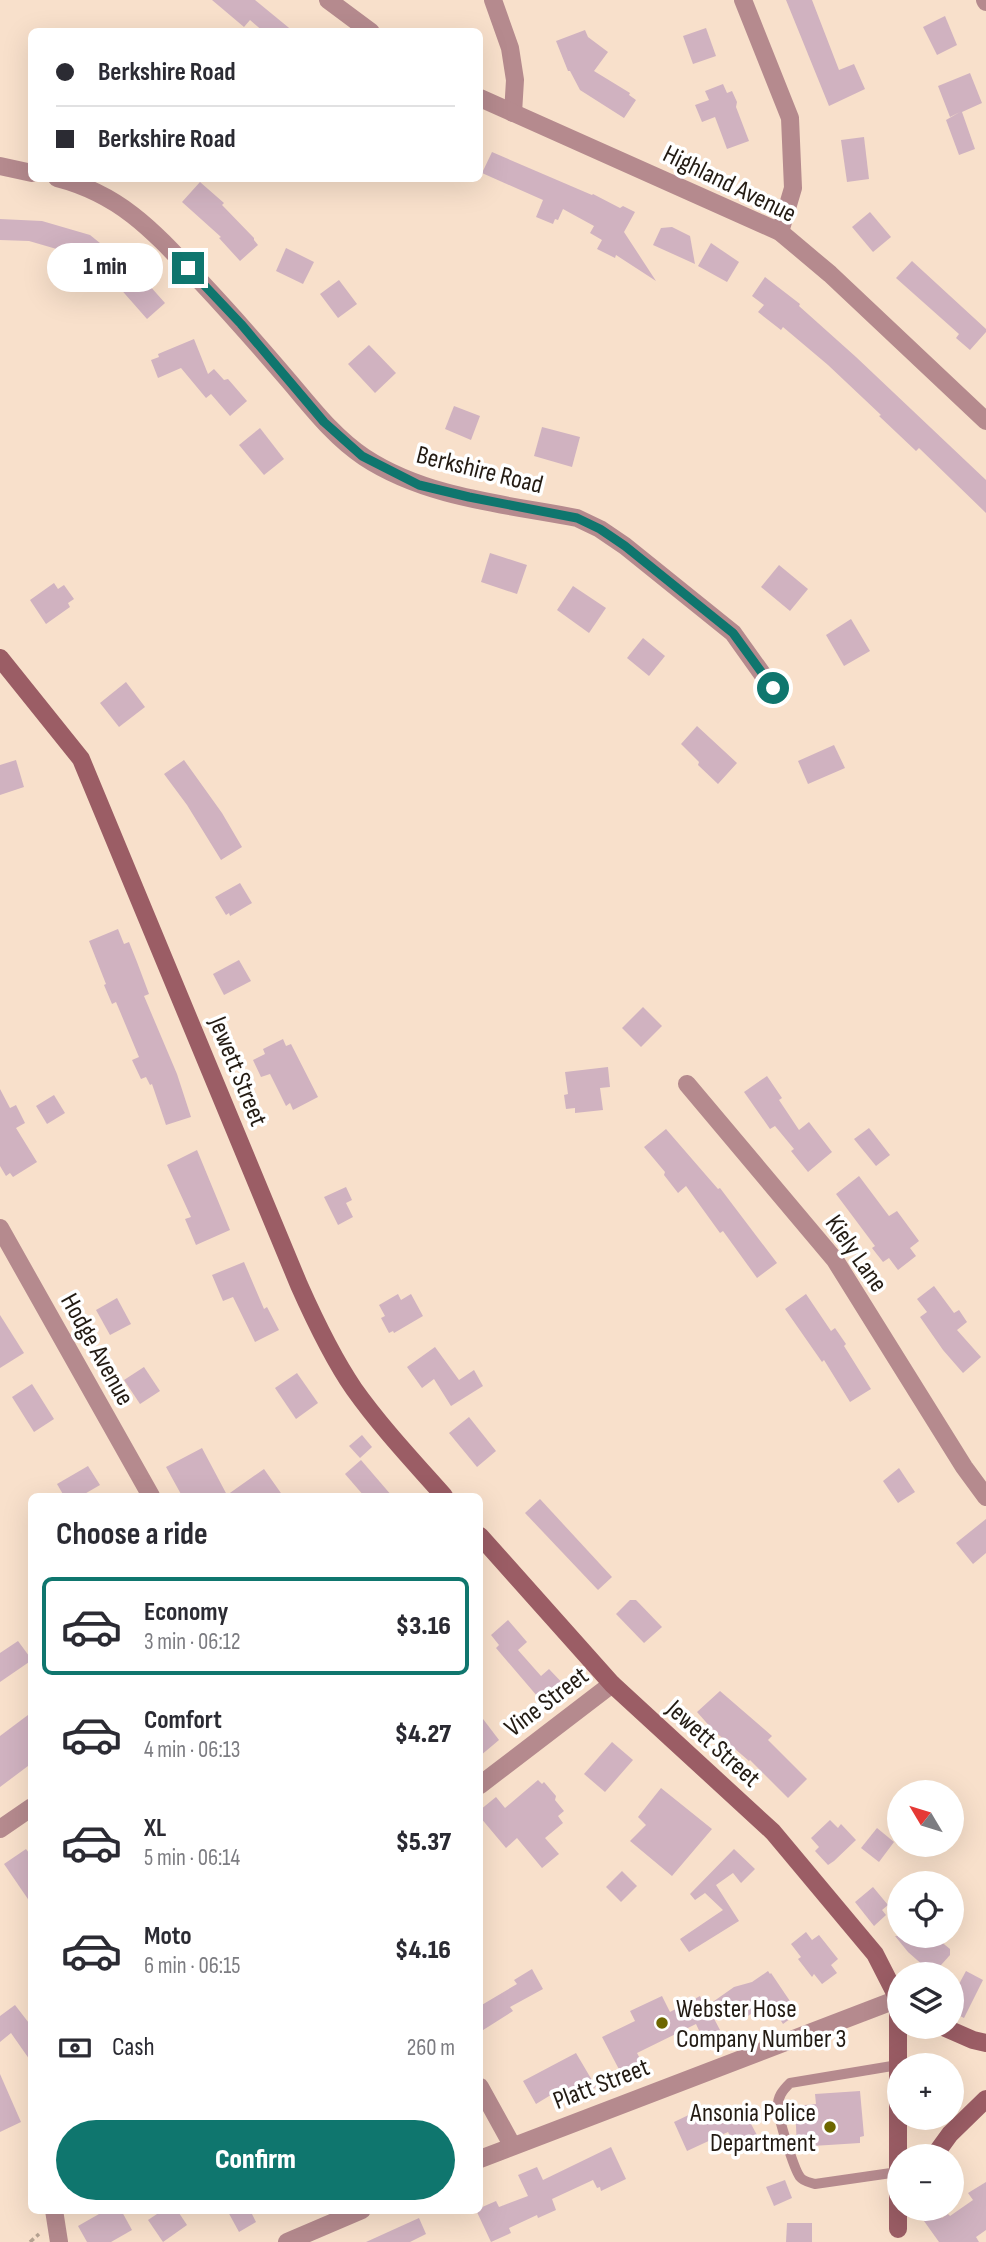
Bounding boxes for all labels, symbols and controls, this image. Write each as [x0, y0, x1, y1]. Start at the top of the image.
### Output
text: Berkshire Road [98, 57, 236, 88]
text: Berkshire Road [98, 124, 236, 155]
street label: Highland Avenue [658, 139, 801, 230]
callout: 1 min [48, 244, 164, 292]
route end [172, 252, 204, 284]
text: 1 min [83, 253, 127, 281]
street label: Berkshire Road [413, 440, 546, 501]
route start [757, 672, 789, 704]
street label: Jewett Street [201, 1011, 274, 1131]
street label: Kiely Lane [818, 1209, 894, 1299]
street label: Hodge Avenue [53, 1288, 140, 1411]
text: Choose a ride [56, 1515, 208, 1554]
icon: car [60, 1595, 123, 1658]
text: Economy [144, 1597, 228, 1628]
text: $3.16 [396, 1611, 451, 1642]
text: 3 min · 06:12 [144, 1628, 241, 1656]
street label: Vine Street [499, 1661, 595, 1744]
street label: Jewett Street [659, 1693, 766, 1794]
icon: car [60, 1703, 123, 1766]
text: Comfort [144, 1705, 222, 1736]
text: $4.27 [395, 1719, 451, 1750]
text: 4 min · 06:13 [144, 1736, 240, 1764]
north arrow [887, 1780, 964, 1857]
map controls [887, 1780, 964, 2221]
icon: car [60, 1811, 123, 1874]
text: XL [144, 1813, 166, 1844]
text: $5.37 [396, 1827, 451, 1858]
text: 5 min · 06:14 [144, 1844, 240, 1872]
button: locate [887, 1871, 964, 1948]
icon: car [60, 1919, 123, 1982]
text: Moto [144, 1921, 192, 1952]
text: $4.16 [395, 1935, 451, 1966]
text: 6 min · 06:15 [144, 1952, 240, 1980]
button: layers [887, 1962, 964, 2039]
place label: Webster Hose Company Number 3 [676, 1994, 846, 2055]
marker: Webster Hose Company Number 3 [654, 2015, 670, 2031]
icon: cash [56, 2029, 94, 2067]
text: Cash [112, 2032, 155, 2063]
text: 260 m [407, 2034, 455, 2062]
street label: Platt Street [549, 2052, 654, 2117]
button: + [887, 2053, 964, 2130]
place label: Ansonia Police Department [689, 2098, 816, 2159]
marker: Ansonia Police Department [822, 2119, 838, 2135]
button: Confirm [56, 2120, 455, 2200]
button: − [887, 2144, 964, 2221]

